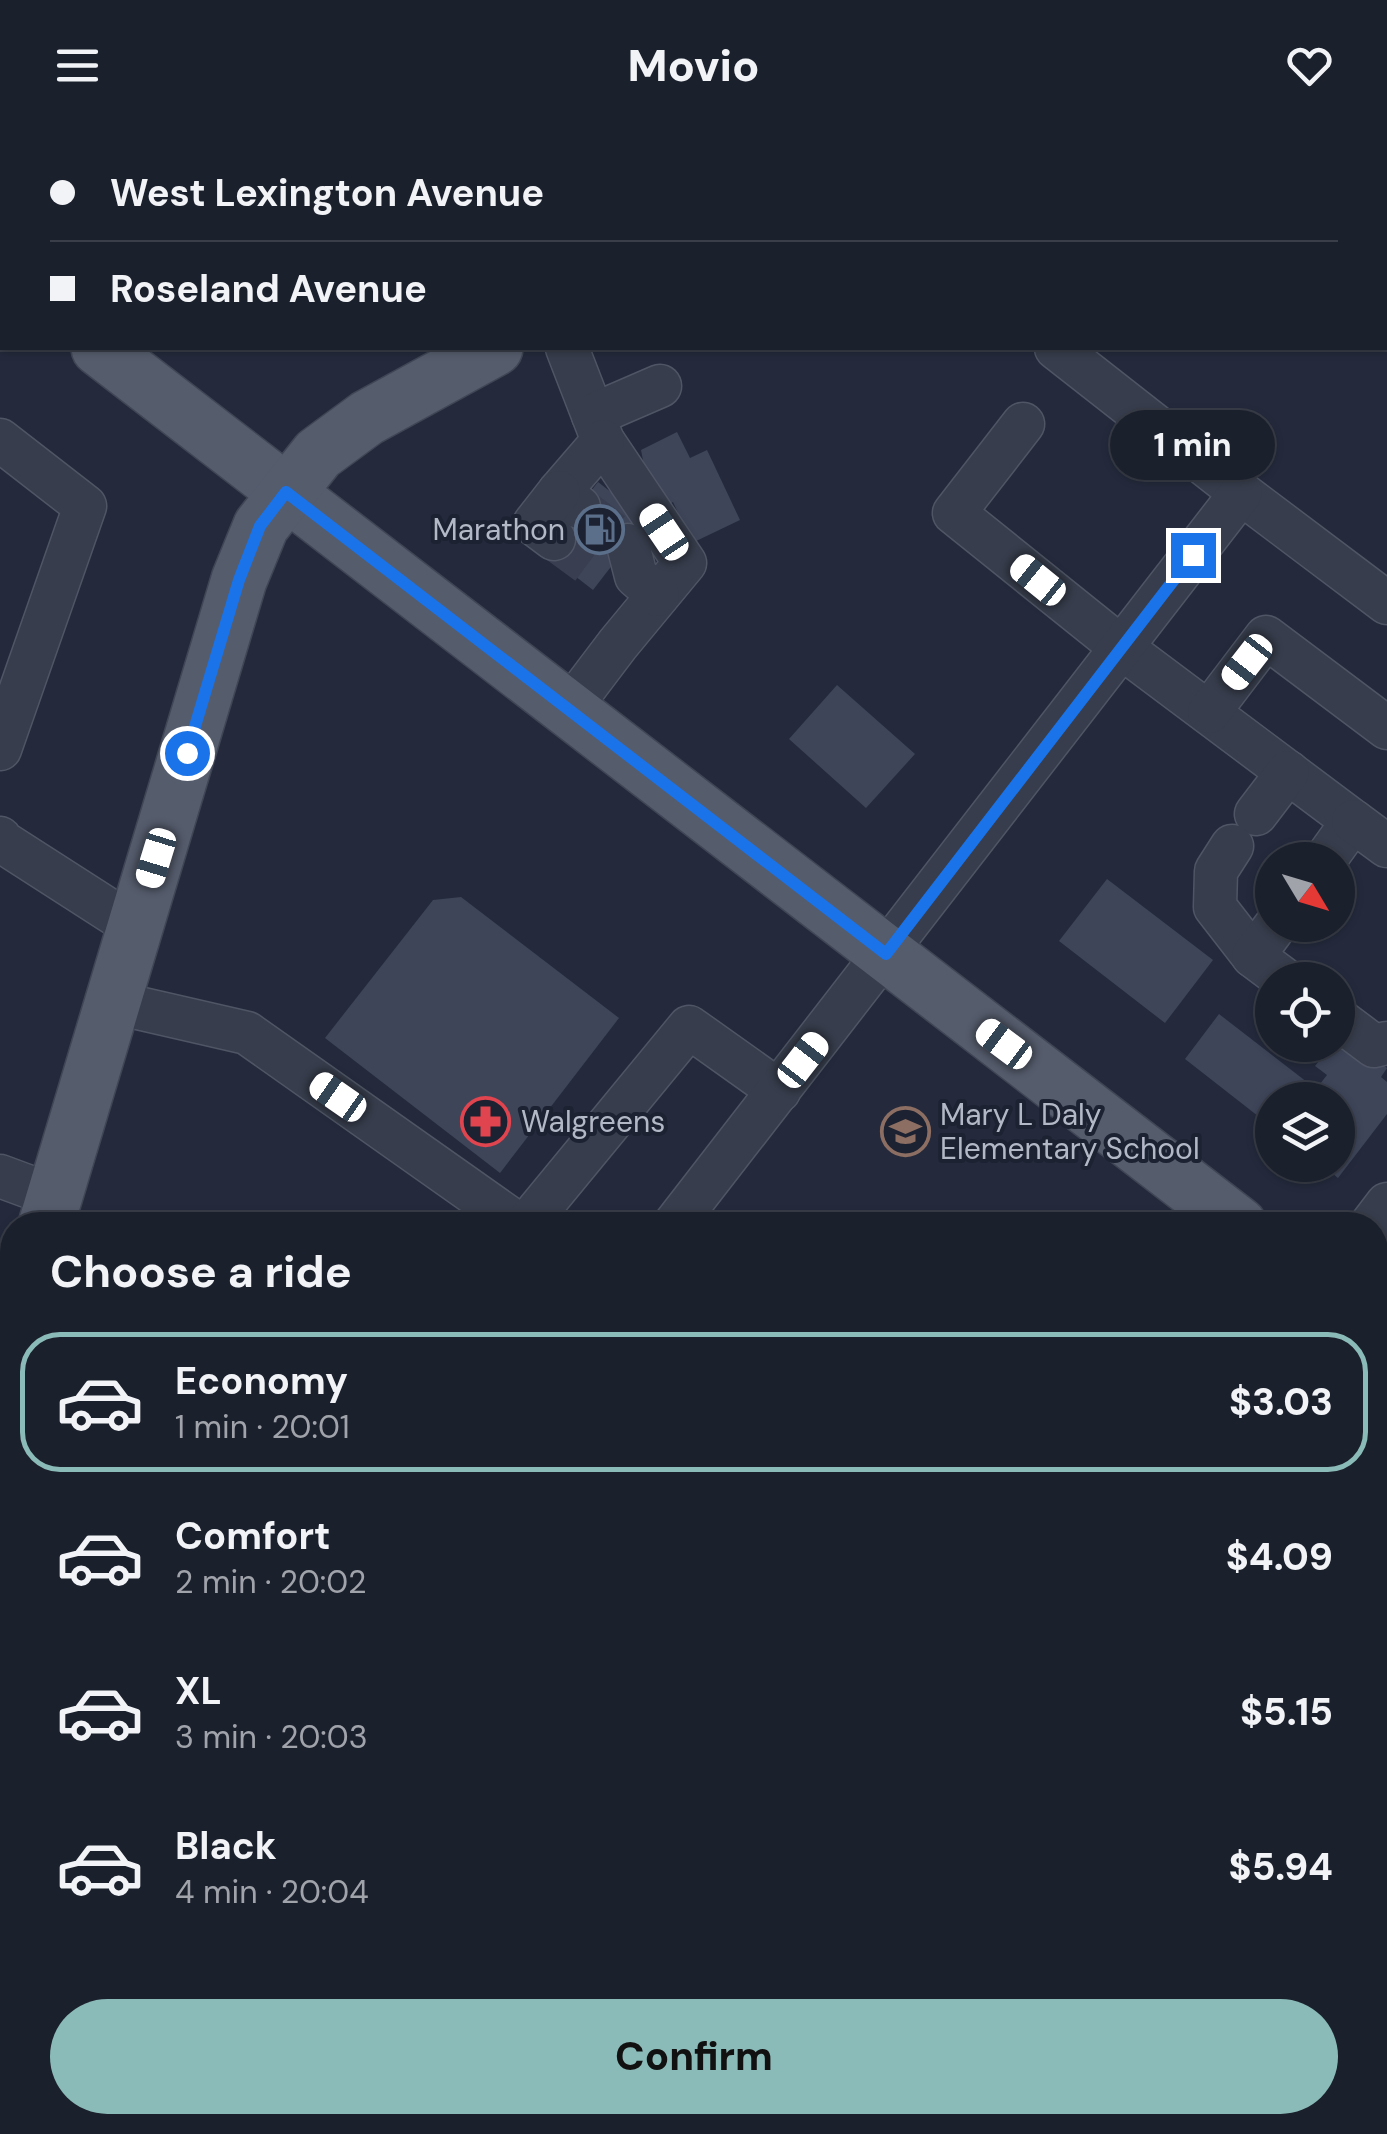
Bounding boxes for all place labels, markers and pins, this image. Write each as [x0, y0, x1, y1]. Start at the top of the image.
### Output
fuel station icon: Marathon [574, 503, 626, 555]
place label: Marathon [432, 510, 565, 549]
pharmacy icon: Walgreens [460, 1095, 512, 1147]
place label: Mary L Daly Elementary School [940, 1095, 1200, 1168]
place label: Walgreens [521, 1102, 665, 1141]
school or university icon: Mary L Daly Elementary School [879, 1105, 931, 1157]

